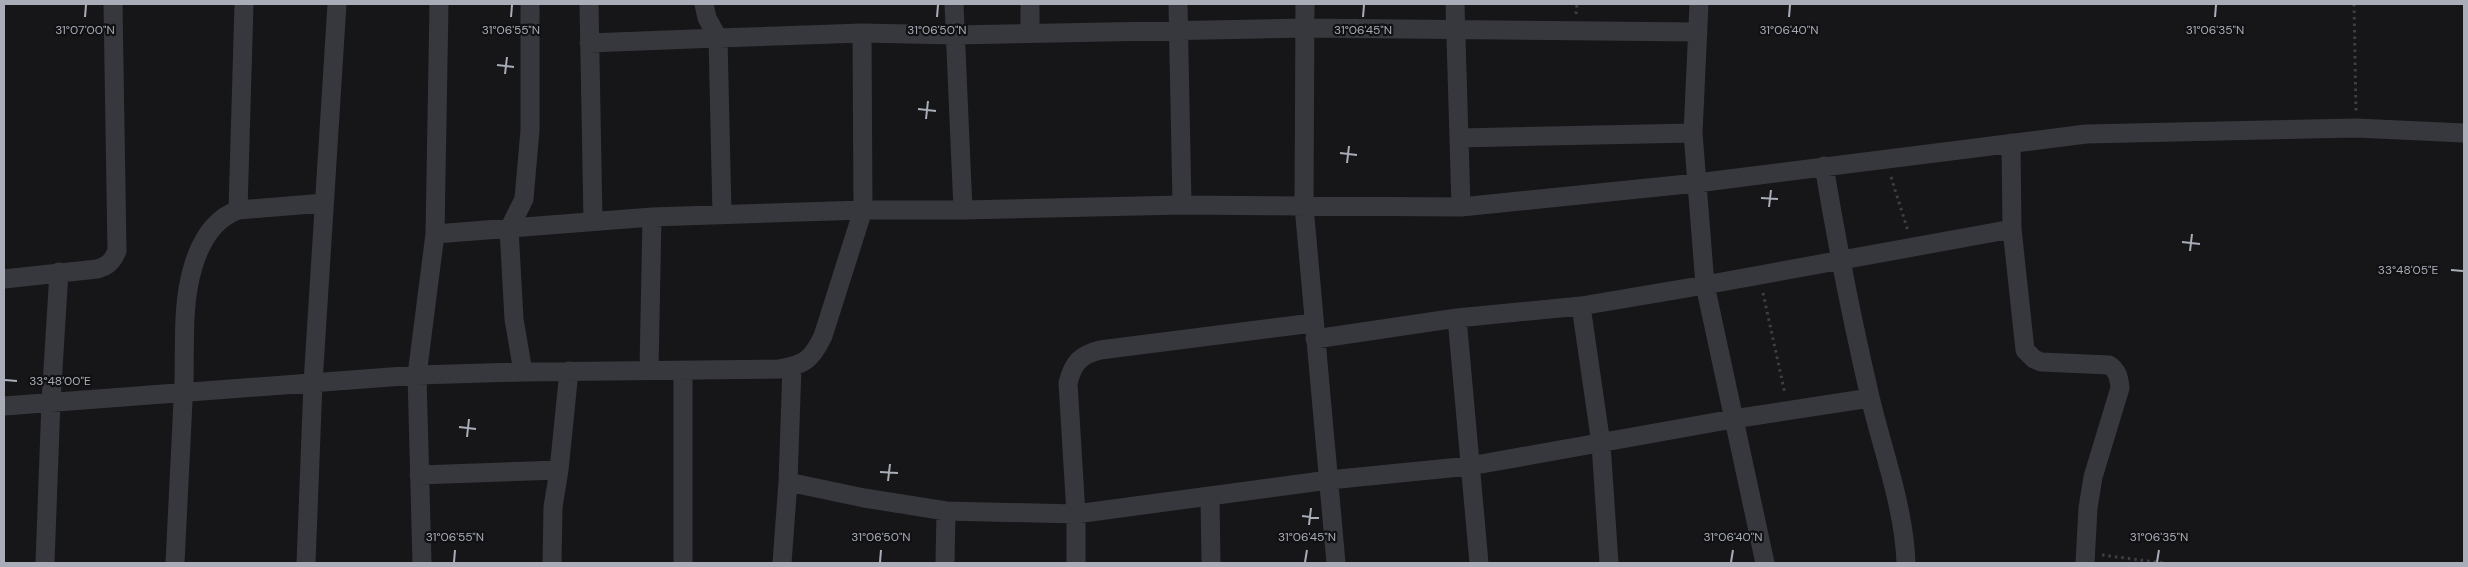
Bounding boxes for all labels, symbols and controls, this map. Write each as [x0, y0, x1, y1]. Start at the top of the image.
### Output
text: 31°07'00"N [55, 22, 115, 38]
text: 31°06'55"N [482, 22, 540, 38]
text: 31°06'50"N [907, 22, 967, 38]
text: 31°06'45"N [1334, 22, 1392, 38]
text: 31°06'40"N [1759, 22, 1819, 38]
text: 31°06'35"N [2186, 22, 2244, 38]
text: 33°48'05"E [2378, 262, 2438, 278]
text: 33°48'00"E [29, 373, 91, 389]
text: 31°06'55"N [426, 529, 484, 545]
text: 31°06'50"N [851, 529, 911, 545]
text: 31°06'45"N [1278, 529, 1336, 545]
text: 31°06'40"N [1703, 529, 1763, 545]
text: 31°06'35"N [2130, 529, 2188, 545]

